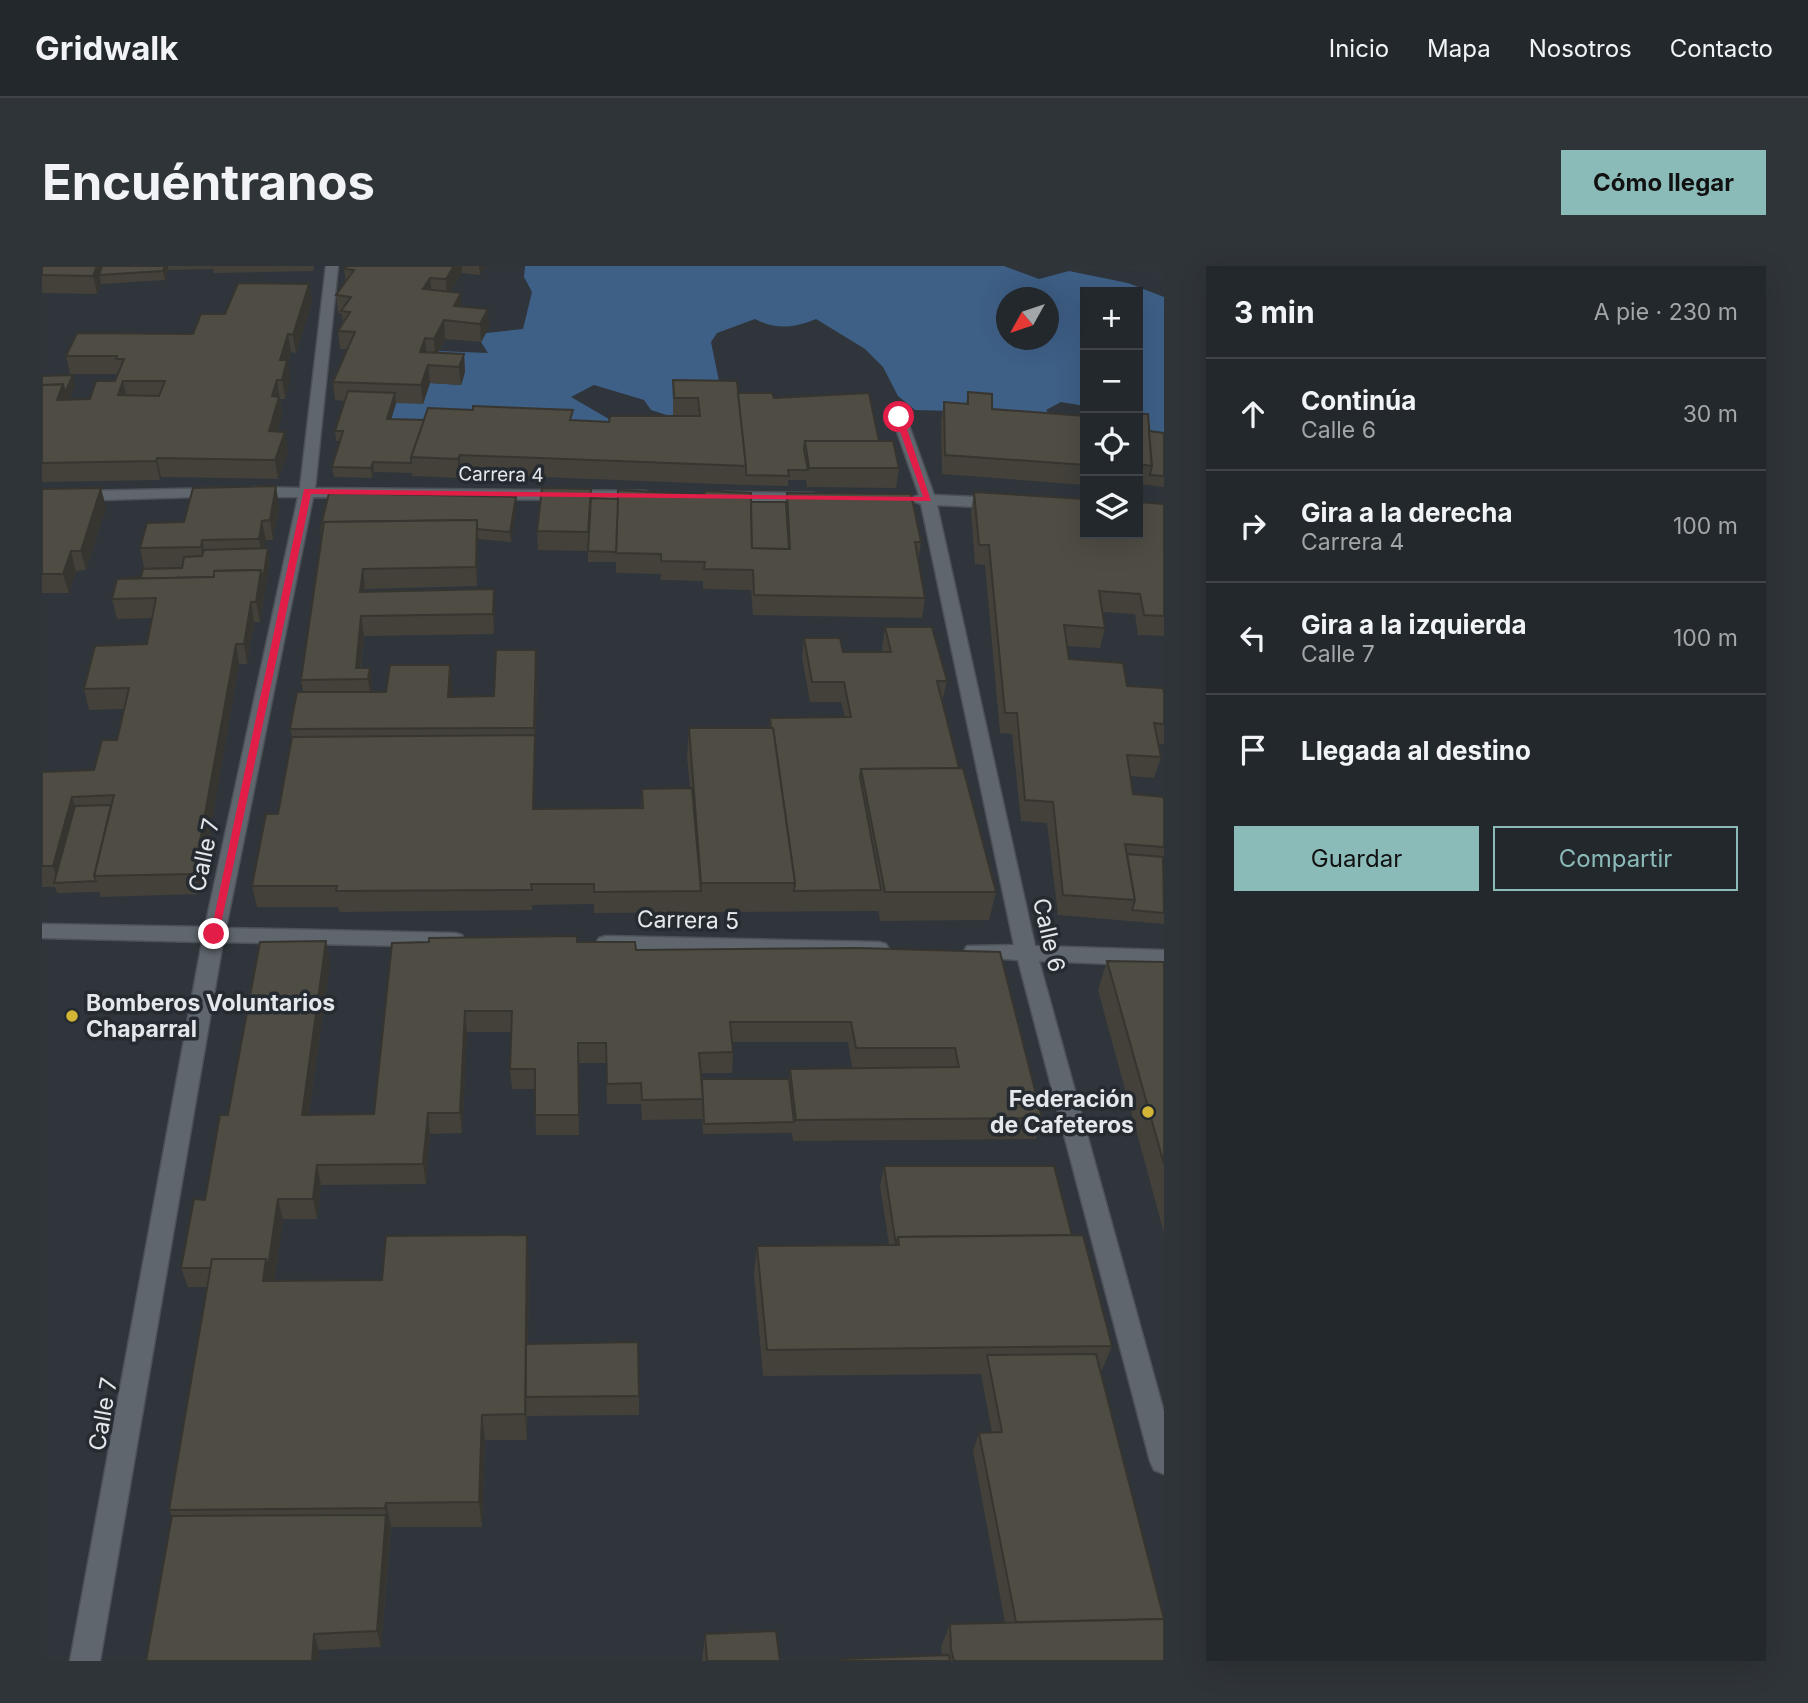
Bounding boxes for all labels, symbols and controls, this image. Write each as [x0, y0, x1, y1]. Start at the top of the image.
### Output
text: Gridwalk [35, 28, 178, 68]
text: Inicio [1329, 34, 1389, 63]
text: Mapa [1427, 34, 1491, 63]
text: Nosotros [1529, 34, 1632, 63]
text: Contacto [1670, 34, 1773, 63]
button: Cómo llegar [1561, 150, 1766, 215]
text: Encuéntranos [42, 153, 375, 212]
north arrow [996, 287, 1059, 350]
map controls [1080, 287, 1143, 539]
button: + [1080, 287, 1143, 350]
text: 3 min [1234, 294, 1315, 330]
text: A pie · 230 m [1594, 298, 1738, 326]
button: − [1080, 350, 1143, 413]
text: Continúa [1301, 385, 1416, 416]
icon: ahead [1234, 395, 1272, 433]
text: 30 m [1683, 400, 1738, 428]
route start [883, 401, 914, 432]
button: locate [1080, 413, 1143, 476]
text: Calle 6 [1301, 416, 1376, 444]
street label: Carrera 4 [458, 462, 544, 487]
button: layers [1080, 476, 1143, 539]
text: Gira a la derecha [1301, 497, 1513, 528]
icon: right [1234, 507, 1272, 545]
text: 100 m [1673, 512, 1738, 540]
text: Carrera 4 [1301, 528, 1404, 556]
text: Gira a la izquierda [1301, 609, 1527, 640]
icon: left [1234, 619, 1272, 657]
text: 100 m [1673, 624, 1738, 652]
text: Calle 7 [1301, 640, 1375, 668]
icon: arrive [1234, 731, 1272, 769]
text: Llegada al destino [1301, 735, 1531, 766]
street label: Calle 7 [183, 816, 225, 894]
button: Guardar [1234, 826, 1479, 891]
button: Compartir [1493, 826, 1738, 891]
street label: Calle 6 [1027, 895, 1071, 975]
street label: Carrera 5 [637, 905, 739, 935]
route end [198, 918, 229, 949]
place label: Bomberos Voluntarios Chaparral [86, 989, 335, 1043]
marker: Bomberos Voluntarios Chaparral [64, 1008, 80, 1024]
place label: Federación de Cafeteros [990, 1085, 1134, 1139]
marker: Federación de Cafeteros [1140, 1104, 1156, 1120]
street label: Calle 7 [83, 1375, 123, 1453]

